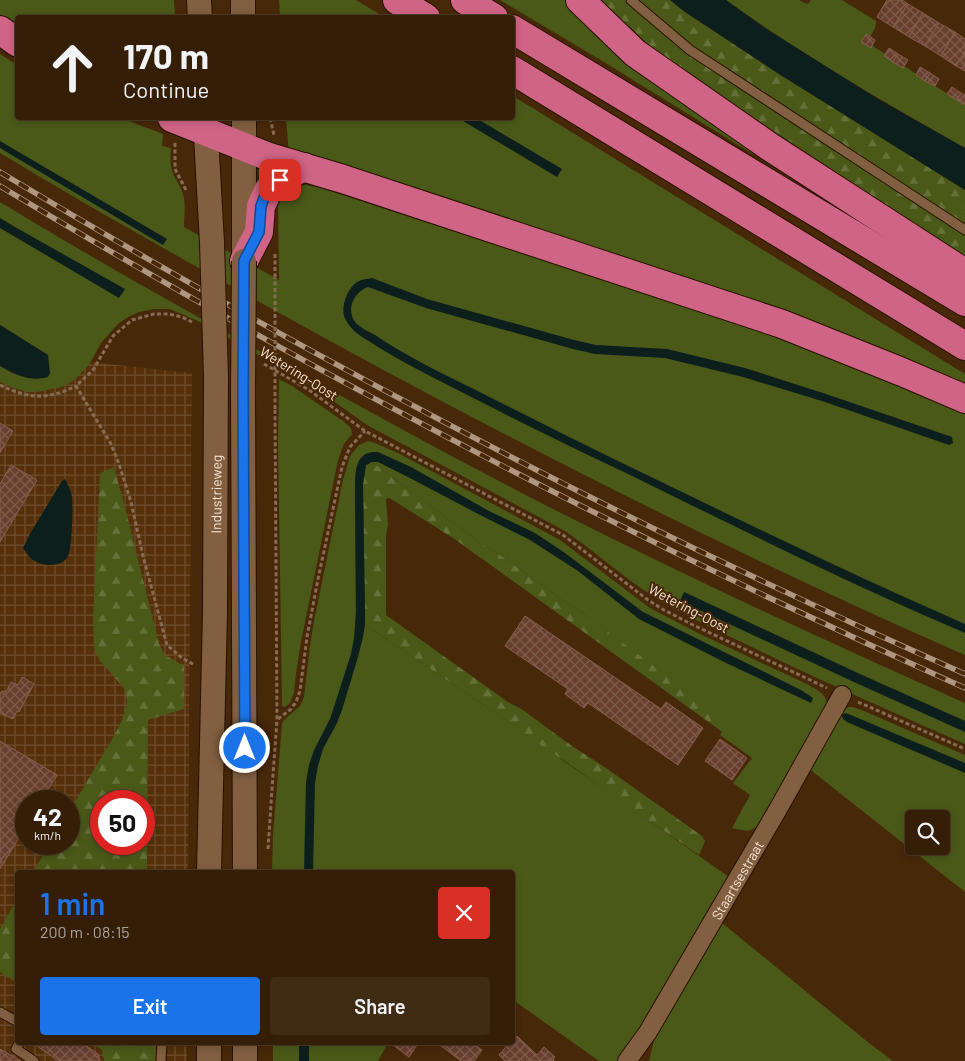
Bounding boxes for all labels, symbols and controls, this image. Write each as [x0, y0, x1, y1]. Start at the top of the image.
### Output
text: 170 m [123, 34, 209, 76]
icon: ahead [40, 35, 105, 100]
text: Continue [123, 76, 209, 102]
pin [259, 159, 301, 201]
icon: arrive [266, 166, 294, 194]
street label: Wetering-Oost [257, 342, 341, 404]
street label: Industrieweg [207, 455, 224, 534]
street label: Wetering-Oost [646, 580, 732, 636]
position arrow [218, 721, 270, 773]
speed limit sign: 50 [90, 790, 155, 855]
text: 42 [33, 801, 62, 831]
map controls [905, 810, 950, 855]
button: search [905, 810, 950, 855]
text: km/h [34, 828, 61, 842]
street label: Staartsestraat [707, 837, 766, 922]
text: 1 min [40, 885, 105, 921]
button: close [438, 887, 490, 939]
text: 200 m · 08:15 [40, 922, 129, 941]
button: Exit [40, 977, 260, 1035]
button: Share [270, 977, 490, 1035]

